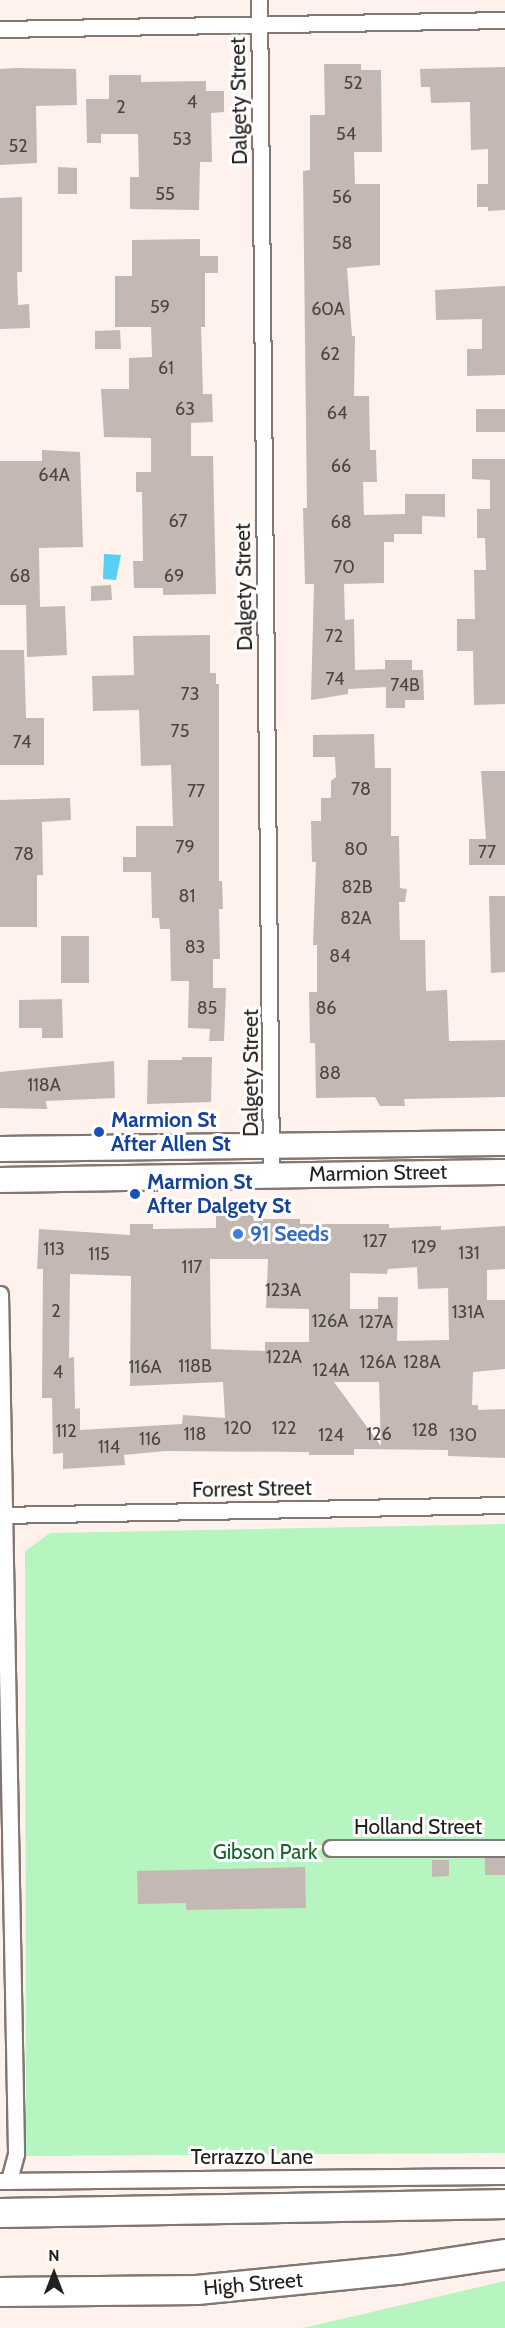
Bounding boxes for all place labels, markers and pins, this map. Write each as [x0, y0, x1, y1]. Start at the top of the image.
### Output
place label: Marmion St After Allen St [111, 1107, 231, 1157]
marker: Marmion St After Allen St [92, 1125, 106, 1139]
place label: Marmion St After Dalgety St [147, 1169, 291, 1219]
marker: Marmion St After Dalgety St [128, 1187, 142, 1201]
place label: 91 Seeds [250, 1221, 329, 1247]
marker: 91 Seeds [231, 1227, 245, 1241]

